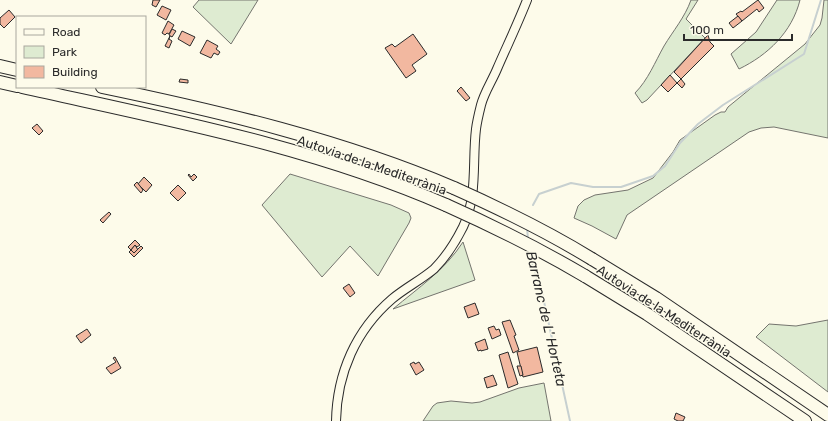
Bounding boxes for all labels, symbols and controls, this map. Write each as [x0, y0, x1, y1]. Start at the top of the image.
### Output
legend [16, 16, 146, 88]
scale bar [684, 16, 792, 42]
text: 100 m [690, 23, 724, 37]
text: Road [52, 25, 80, 39]
text: Park [52, 45, 78, 59]
text: Building [52, 65, 98, 79]
street label: Autovia de la Mediterrània [295, 132, 449, 198]
water label: Barranc de L' Horteta [522, 250, 570, 388]
street label: Autovia de la Mediterrània [594, 262, 734, 360]

